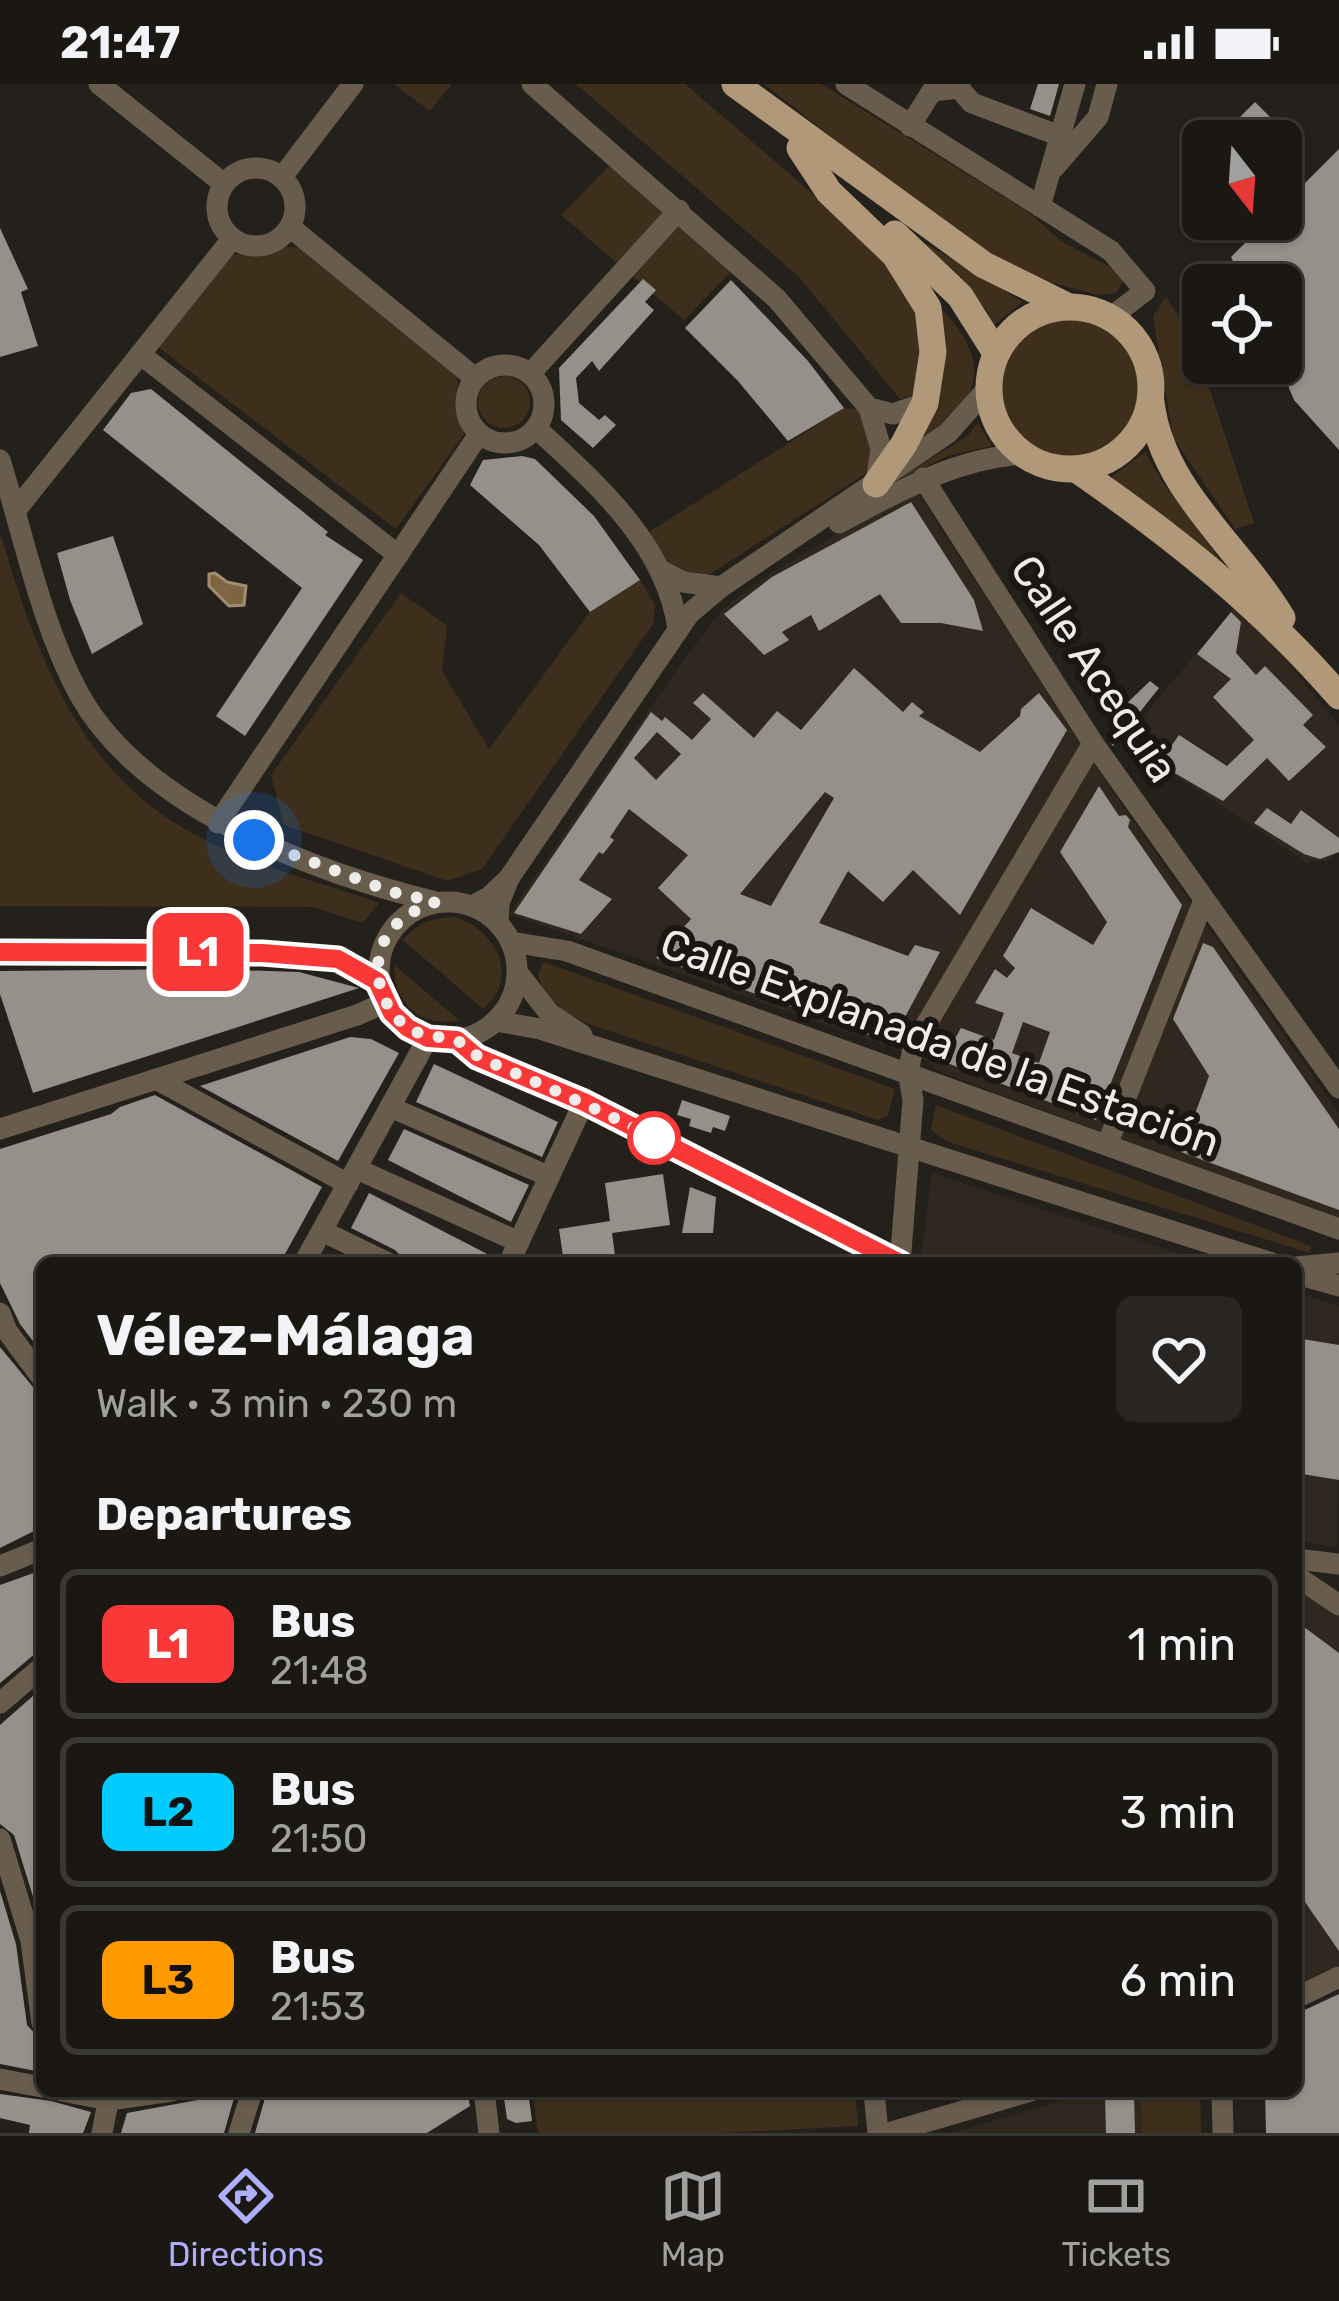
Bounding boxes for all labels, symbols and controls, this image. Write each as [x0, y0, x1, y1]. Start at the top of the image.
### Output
text: 21:47 [60, 16, 180, 69]
north arrow [1182, 120, 1302, 240]
map controls [1182, 120, 1302, 384]
button: locate [1182, 264, 1302, 384]
street label: Calle Acequia [1000, 546, 1188, 792]
your location [224, 810, 284, 870]
line badge: L1 [144, 913, 252, 991]
street label: Calle Explanada de la Estación [654, 918, 1226, 1168]
text: L1 [177, 927, 219, 977]
unlabelled marker [629, 1113, 679, 1163]
button: heart [1116, 1296, 1242, 1422]
text: Vélez-Málaga [96, 1302, 475, 1369]
text: Walk · 3 min · 230 m [96, 1381, 457, 1427]
text: Departures [96, 1488, 352, 1541]
text: Bus [270, 1595, 355, 1648]
text: 1 min [1128, 1618, 1236, 1671]
text: L1 [147, 1619, 189, 1669]
text: 21:48 [270, 1648, 369, 1694]
text: Bus [270, 1763, 355, 1816]
text: 3 min [1120, 1786, 1236, 1839]
text: L2 [142, 1787, 194, 1837]
text: 21:50 [270, 1816, 368, 1862]
text: Bus [270, 1931, 355, 1984]
text: 6 min [1120, 1954, 1236, 2007]
text: L3 [142, 1955, 194, 2005]
text: 21:53 [270, 1984, 366, 2030]
tab: Directions [168, 2163, 324, 2274]
tab: Map [660, 2163, 726, 2274]
tab: Tickets [1062, 2163, 1171, 2274]

